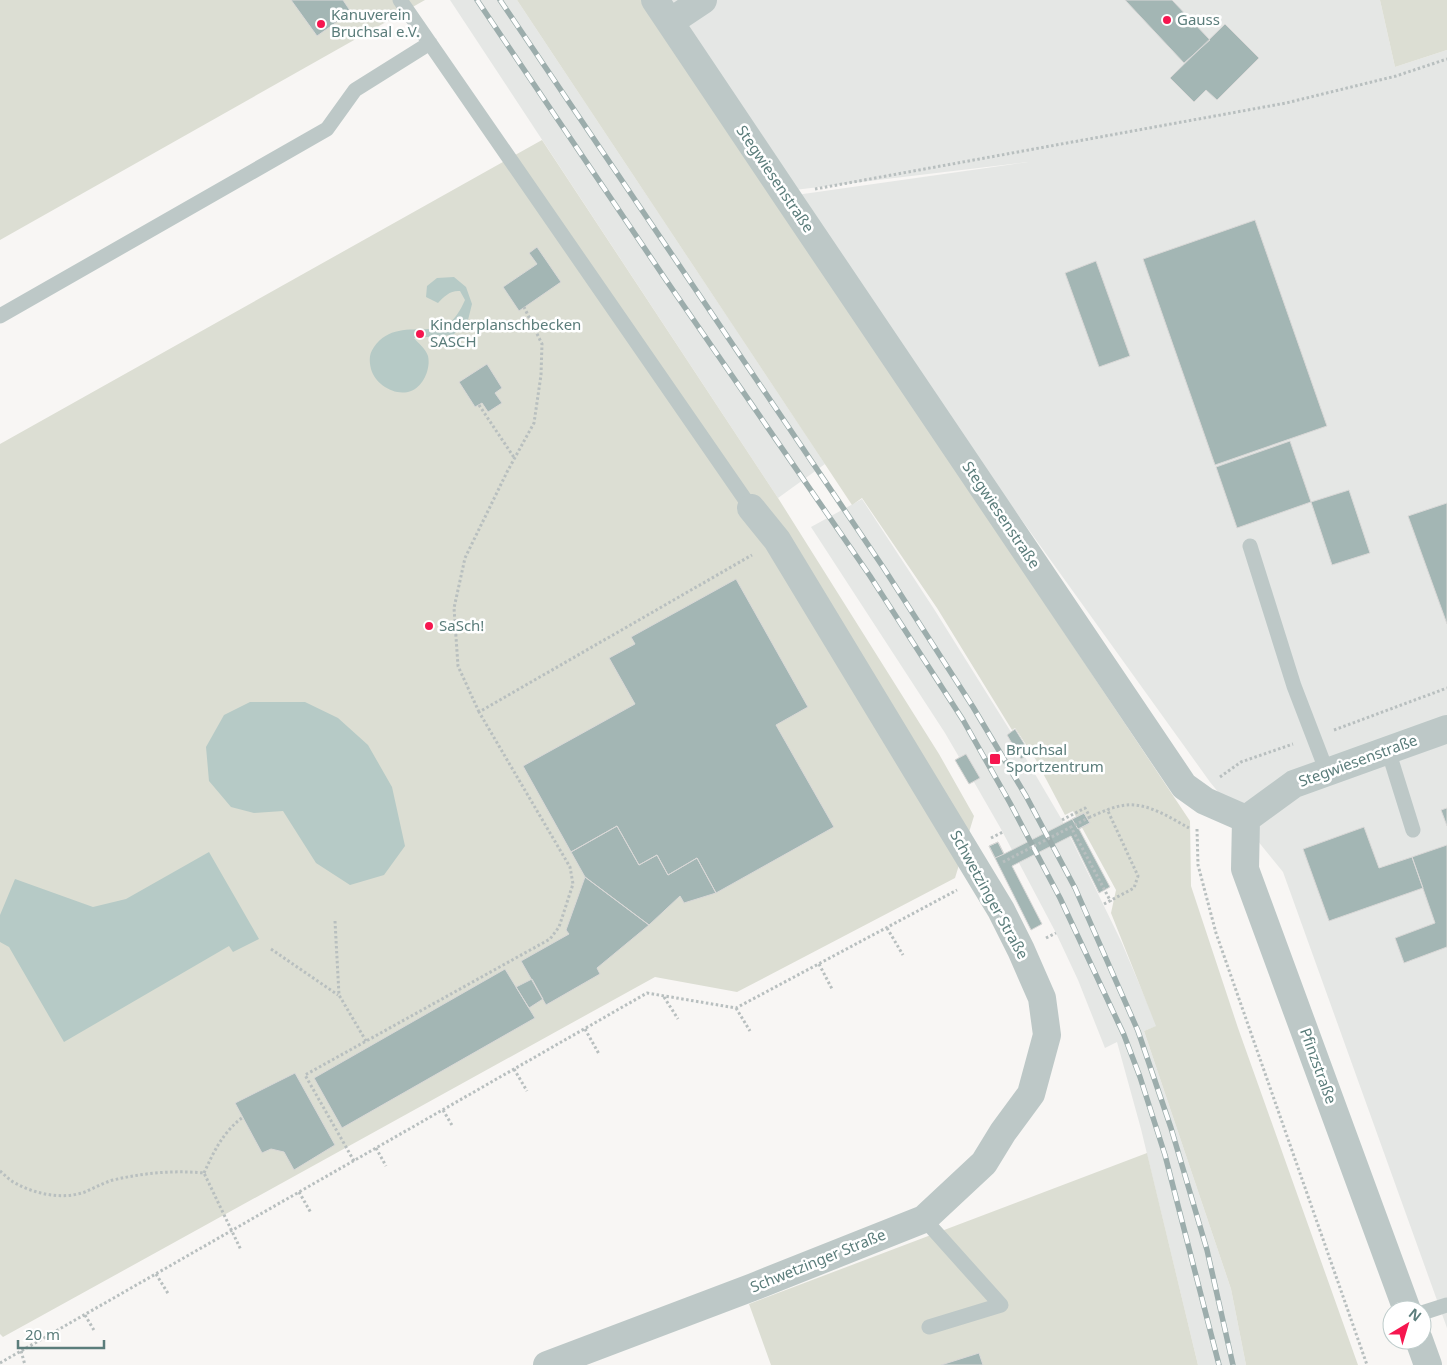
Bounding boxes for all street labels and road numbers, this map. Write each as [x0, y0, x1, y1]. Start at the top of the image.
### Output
street label: Stegwiesenstraße [733, 121, 819, 236]
street label: Stegwiesenstraße [959, 457, 1045, 572]
street label: Stegwiesenstraße [1295, 729, 1420, 791]
street label: Schwetzinger Straße [946, 827, 1034, 962]
street label: Pfinzstraße [1296, 1025, 1342, 1106]
street label: Schwetzinger Straße [747, 1224, 888, 1296]

